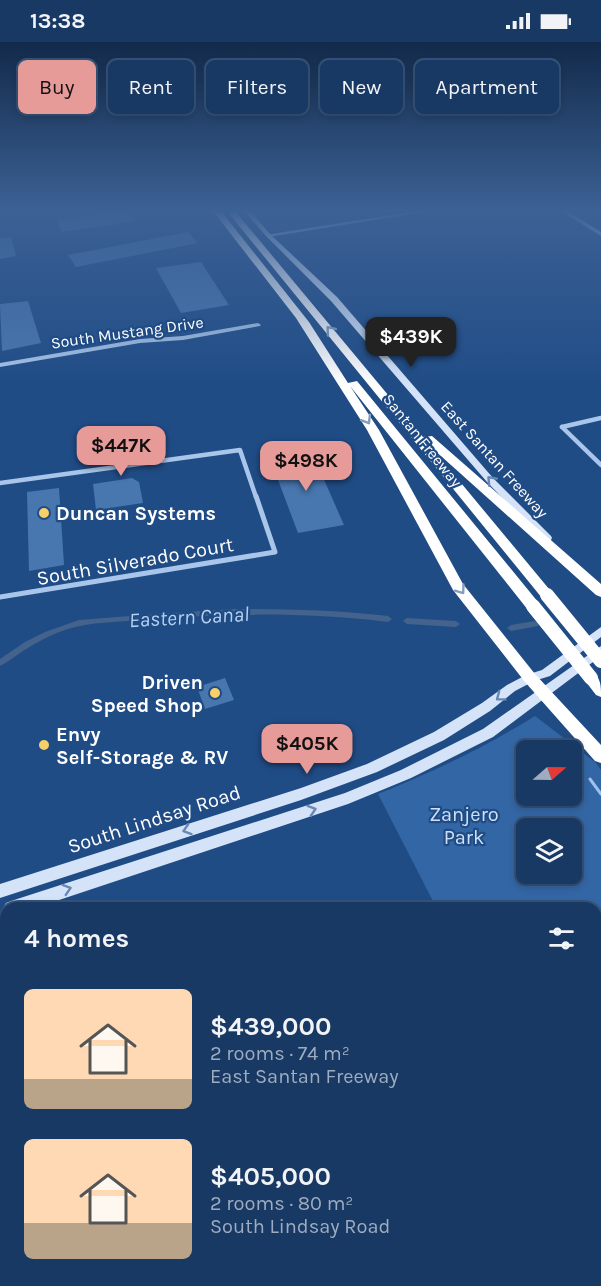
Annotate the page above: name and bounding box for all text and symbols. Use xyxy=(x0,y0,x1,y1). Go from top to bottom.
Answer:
text: 13:38 xyxy=(30,8,85,34)
chip: Buy xyxy=(18,60,96,114)
chip: Rent xyxy=(108,60,194,114)
chip: Filters xyxy=(206,60,308,114)
chip: New xyxy=(320,60,403,114)
chip: Apartment xyxy=(415,60,559,114)
street label: South Mustang Drive xyxy=(50,312,205,353)
pin: $439K xyxy=(369,317,453,368)
text: $439K xyxy=(379,325,443,348)
one-way arrow xyxy=(327,326,338,337)
street label: Santan Freeway xyxy=(379,390,466,491)
street label: East Santan Freeway xyxy=(437,397,553,522)
one-way arrow xyxy=(359,414,371,424)
pin: $447K xyxy=(79,426,163,477)
text: $447K xyxy=(91,434,151,457)
pin: $498K xyxy=(264,441,348,492)
text: $498K xyxy=(274,449,338,472)
one-way arrow xyxy=(487,477,498,487)
place label: Duncan Systems xyxy=(56,502,216,525)
marker: Duncan Systems xyxy=(37,506,51,520)
street label: South Silverado Court xyxy=(35,533,236,590)
one-way arrow xyxy=(454,584,465,595)
water label: Eastern Canal xyxy=(128,602,250,632)
place label: Driven Speed Shop xyxy=(91,671,203,717)
marker: Driven Speed Shop xyxy=(208,686,222,700)
one-way arrow xyxy=(496,690,507,701)
place label: Envy Self-Storage & RV xyxy=(56,723,228,769)
pin: $405K xyxy=(265,724,349,775)
text: $405K xyxy=(275,732,339,755)
marker: Envy Self-Storage & RV xyxy=(37,738,51,752)
north arrow xyxy=(516,740,582,806)
map controls xyxy=(516,740,582,884)
street label: South Lindsay Road xyxy=(65,781,243,858)
park label: Zanjero Park xyxy=(429,803,499,849)
one-way arrow xyxy=(306,804,317,817)
button: layers xyxy=(516,818,582,884)
one-way arrow xyxy=(182,823,193,836)
one-way arrow xyxy=(61,884,72,897)
icon: filters xyxy=(545,922,578,955)
text: 4 homes xyxy=(24,923,129,954)
text: $439,000 xyxy=(210,1011,331,1042)
icon: home xyxy=(72,1013,144,1085)
text: 2 rooms · 74 m² xyxy=(210,1042,350,1065)
text: East Santan Freeway xyxy=(210,1065,399,1088)
text: $405,000 xyxy=(210,1161,331,1192)
icon: home xyxy=(72,1163,144,1235)
text: 2 rooms · 80 m² xyxy=(210,1192,353,1215)
text: South Lindsay Road xyxy=(210,1215,390,1238)

